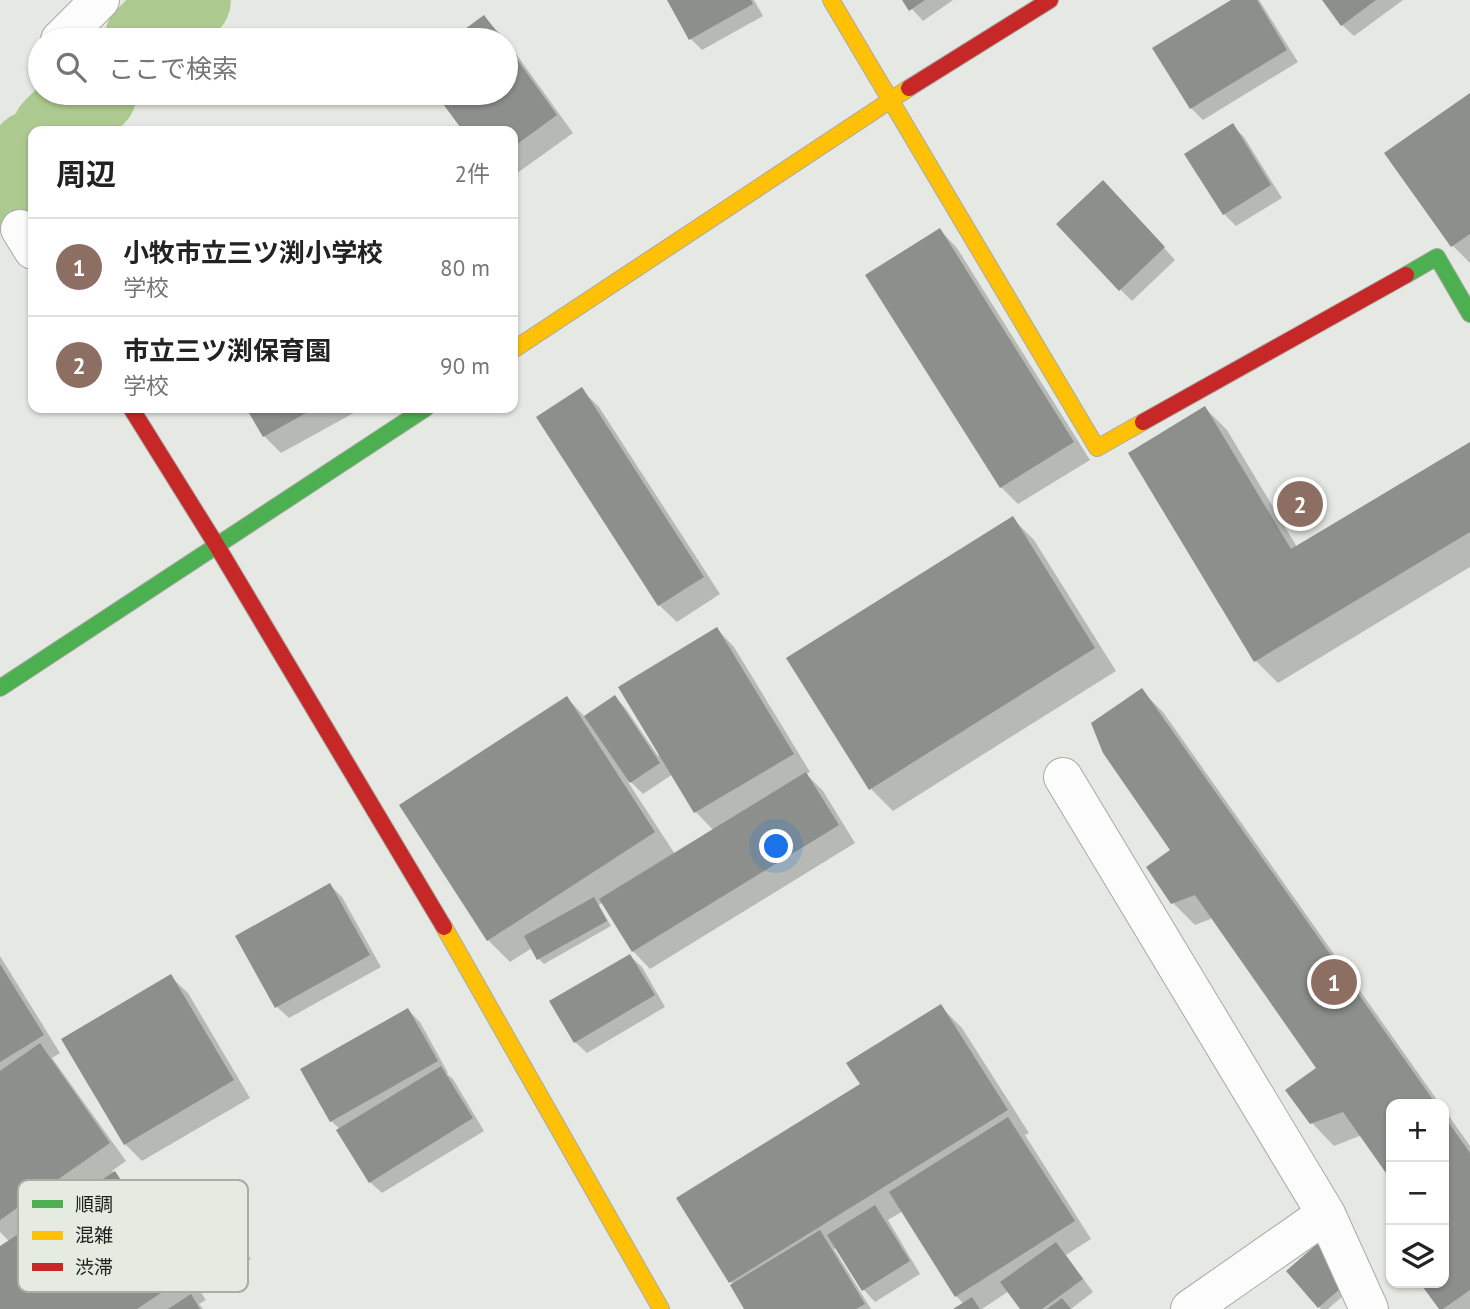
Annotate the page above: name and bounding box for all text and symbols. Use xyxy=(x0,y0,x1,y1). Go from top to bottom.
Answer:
search box xyxy=(28,28,518,105)
icon: search xyxy=(52,48,90,86)
text: ここで検索 xyxy=(108,52,238,85)
text: 周辺 xyxy=(56,154,116,193)
text: 2件 xyxy=(454,159,490,188)
text: 小牧市立三ツ渕小学校 xyxy=(123,236,383,269)
text: 1 xyxy=(72,253,86,282)
text: 80 m xyxy=(440,253,490,282)
text: 学校 xyxy=(123,273,169,302)
text: 市立三ツ渕保育園 xyxy=(123,334,331,367)
text: 2 xyxy=(72,351,86,380)
text: 90 m xyxy=(440,351,490,380)
text: 学校 xyxy=(123,371,169,400)
pin: 2 xyxy=(1277,478,1323,530)
your location xyxy=(759,829,793,863)
pin: 1 xyxy=(1311,956,1357,1008)
map controls xyxy=(1386,1099,1449,1288)
button: + xyxy=(1386,1099,1449,1162)
button: − xyxy=(1386,1162,1449,1225)
legend xyxy=(18,1180,248,1292)
text: 順調 xyxy=(75,1192,113,1216)
text: 混雑 xyxy=(75,1223,113,1247)
button: layers xyxy=(1386,1225,1449,1288)
text: 渋滞 xyxy=(75,1255,113,1279)

